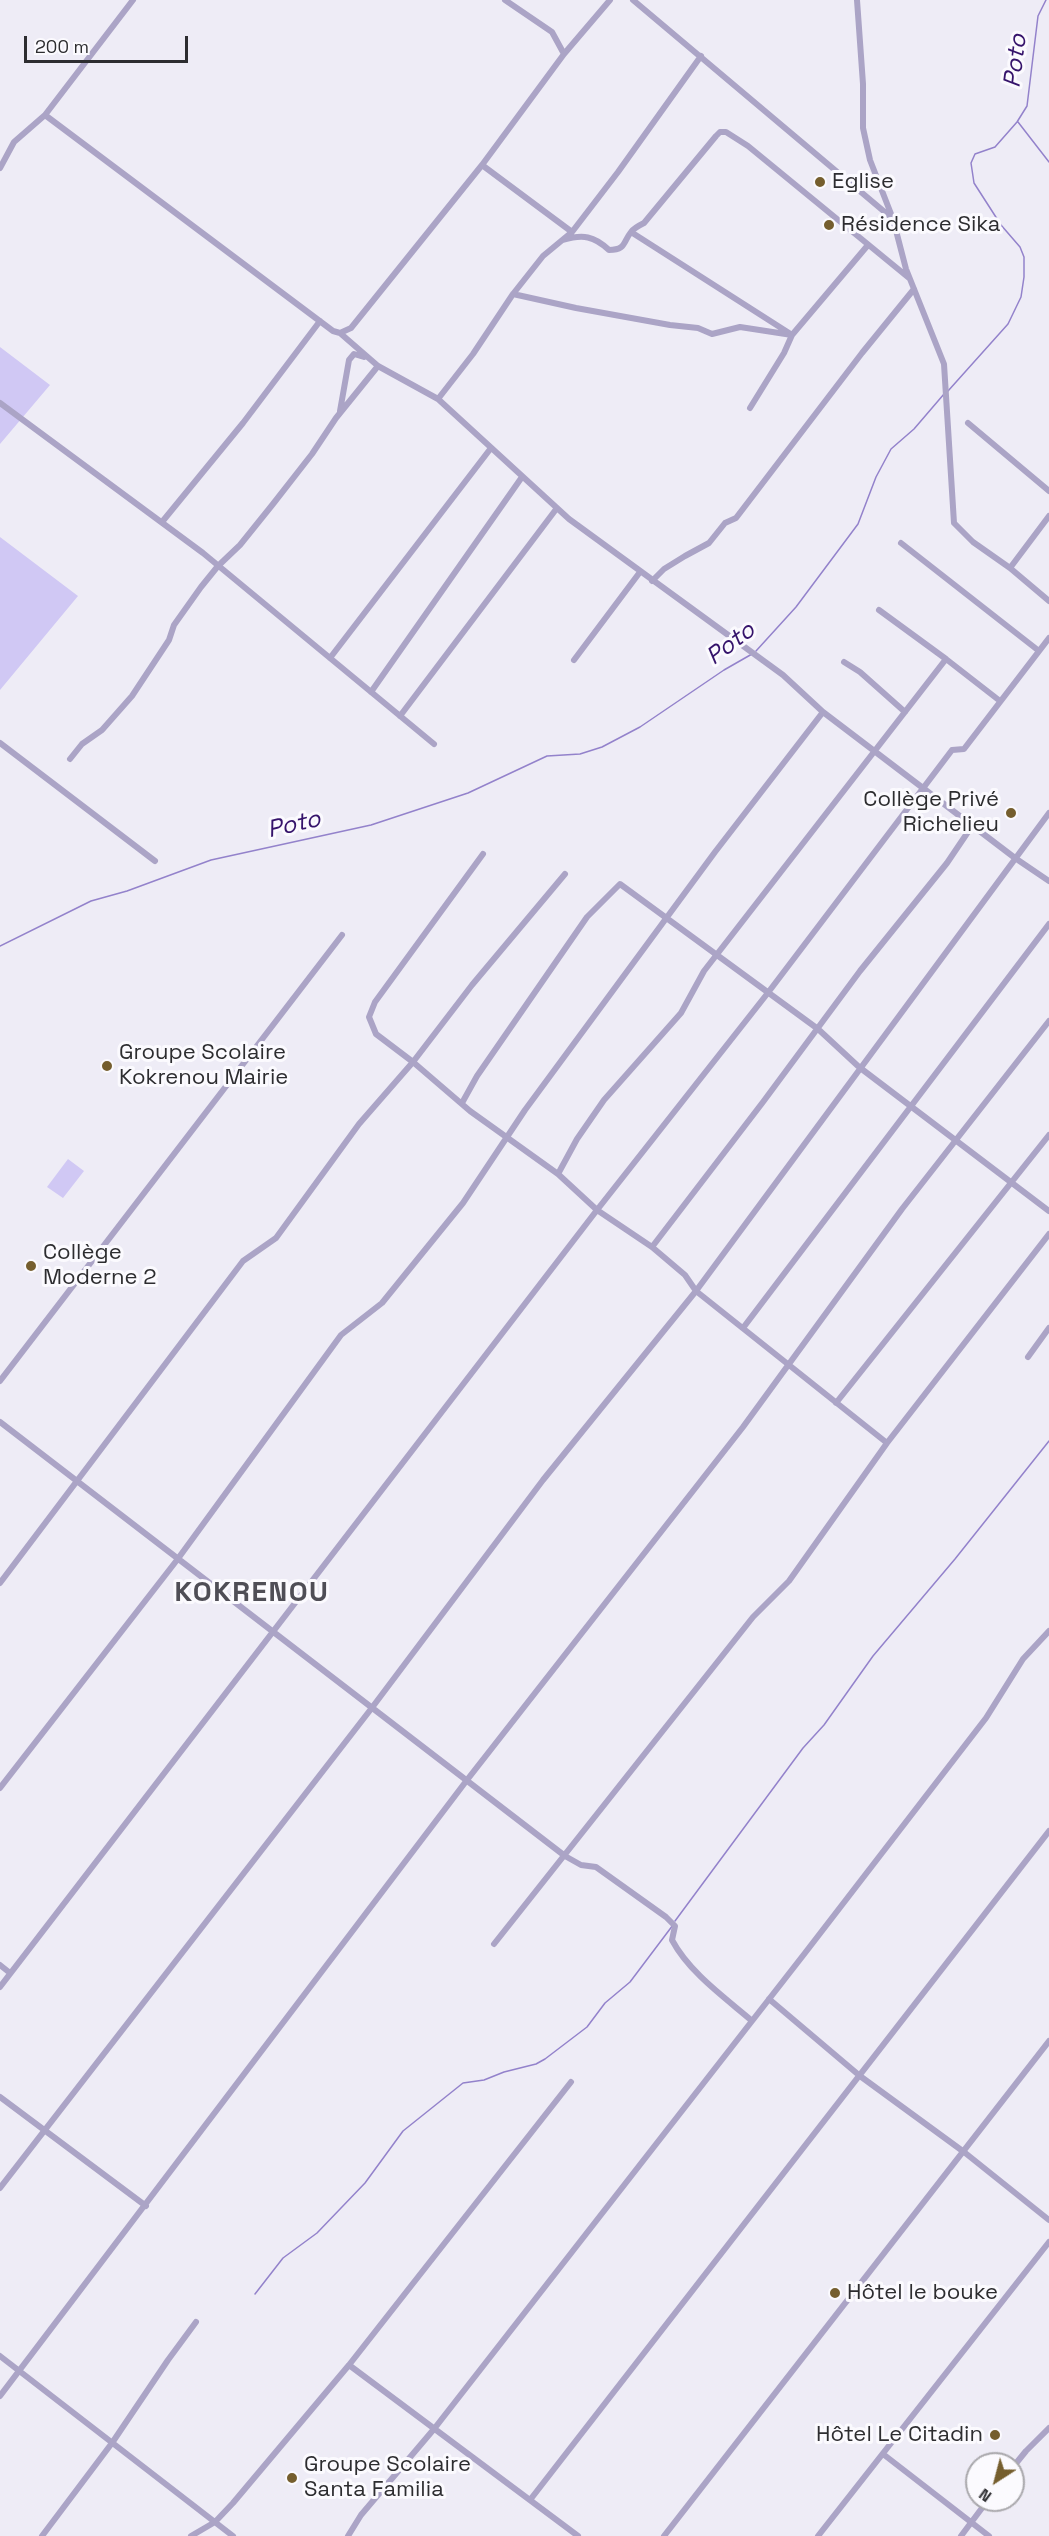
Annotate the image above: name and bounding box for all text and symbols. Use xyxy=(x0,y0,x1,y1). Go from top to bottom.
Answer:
scale bar xyxy=(27,24,190,62)
water label: Poto xyxy=(998,33,1034,89)
text: 200 m xyxy=(35,35,89,58)
place label: Eglise xyxy=(832,169,894,195)
marker: Eglise xyxy=(813,175,827,189)
place label: Résidence Sika xyxy=(841,212,1001,238)
marker: Résidence Sika xyxy=(822,218,836,232)
water label: Poto xyxy=(701,616,761,672)
place label: Collège Privé Richelieu xyxy=(863,787,999,838)
water label: Poto xyxy=(265,805,323,845)
marker: Collège Privé Richelieu xyxy=(1004,806,1018,820)
place label: Groupe Scolaire Kokrenou Mairie xyxy=(119,1040,288,1092)
marker: Groupe Scolaire Kokrenou Mairie xyxy=(100,1059,114,1073)
place label: Collège Moderne 2 xyxy=(43,1240,157,1292)
marker: Collège Moderne 2 xyxy=(24,1259,38,1273)
district label: KOKRENOU xyxy=(175,1576,329,1610)
place label: Hôtel le bouke xyxy=(847,2280,998,2306)
marker: Hôtel le bouke xyxy=(828,2286,842,2300)
place label: Hôtel Le Citadin xyxy=(816,2422,983,2448)
marker: Hôtel Le Citadin xyxy=(988,2428,1002,2442)
place label: Groupe Scolaire Santa Familia xyxy=(304,2452,471,2504)
north arrow xyxy=(965,2452,1025,2512)
marker: Groupe Scolaire Santa Familia xyxy=(285,2471,299,2485)
text: N xyxy=(975,2484,996,2507)

